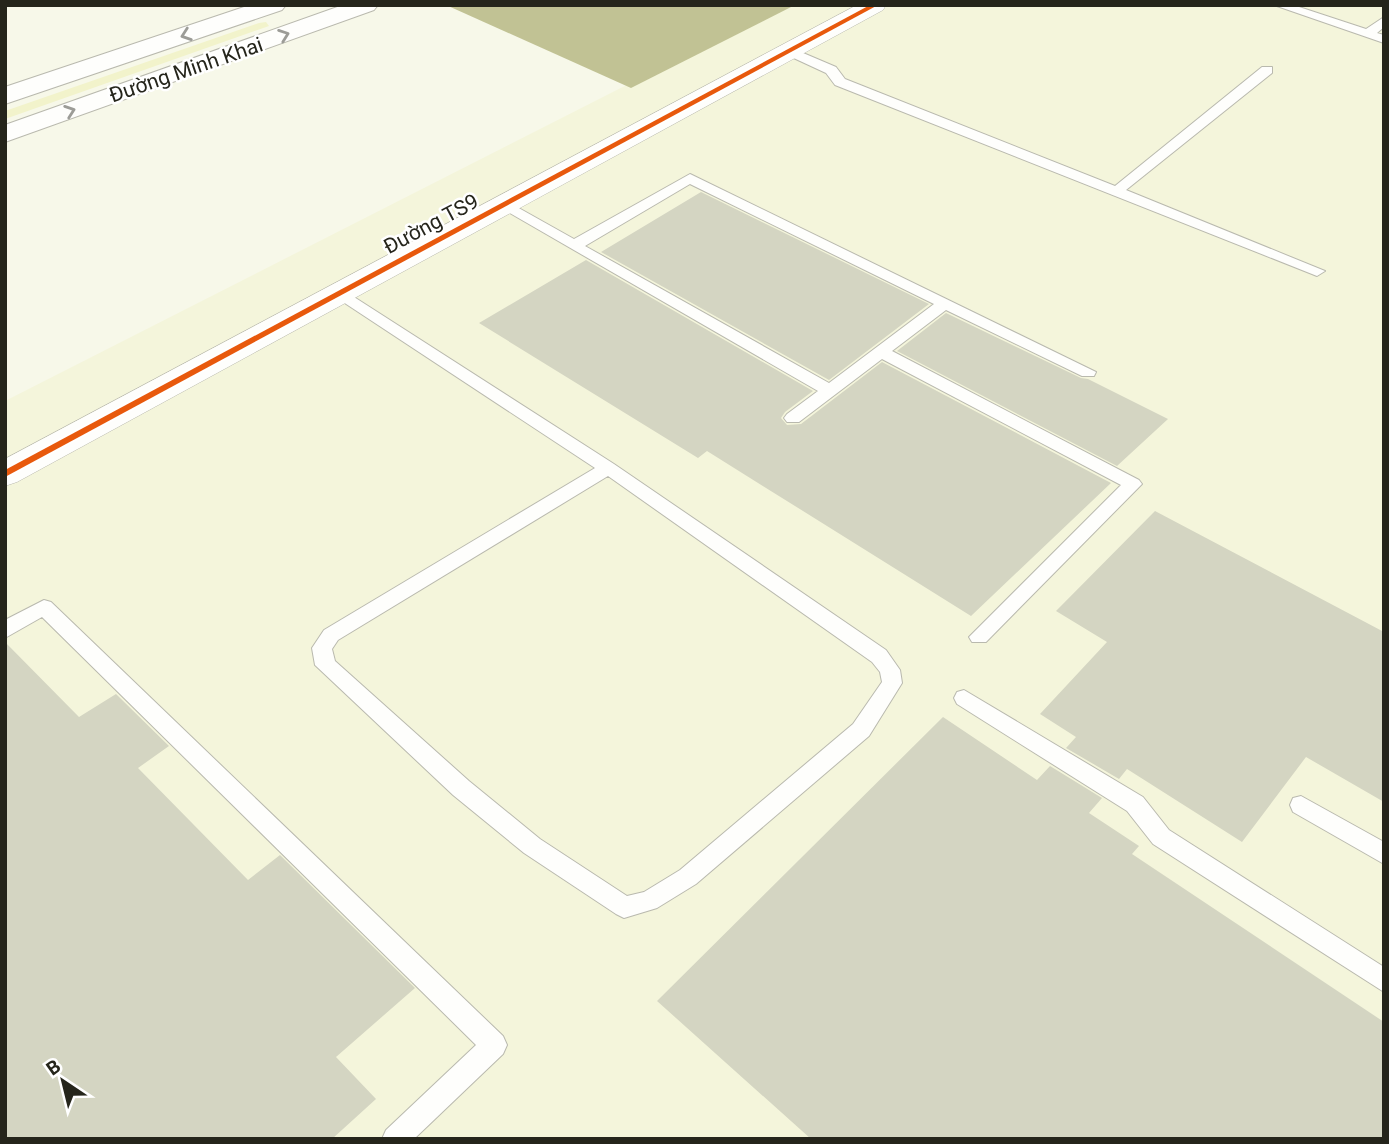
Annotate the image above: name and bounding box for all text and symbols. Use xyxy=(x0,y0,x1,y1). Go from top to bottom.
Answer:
one-way arrow xyxy=(180,27,193,41)
one-way arrow xyxy=(278,29,290,43)
street label: Đường Minh Khai xyxy=(106,32,266,108)
one-way arrow xyxy=(63,105,75,119)
street label: Đường TS9 xyxy=(379,189,483,259)
north arrow xyxy=(28,1046,98,1116)
text: B xyxy=(42,1055,65,1080)

